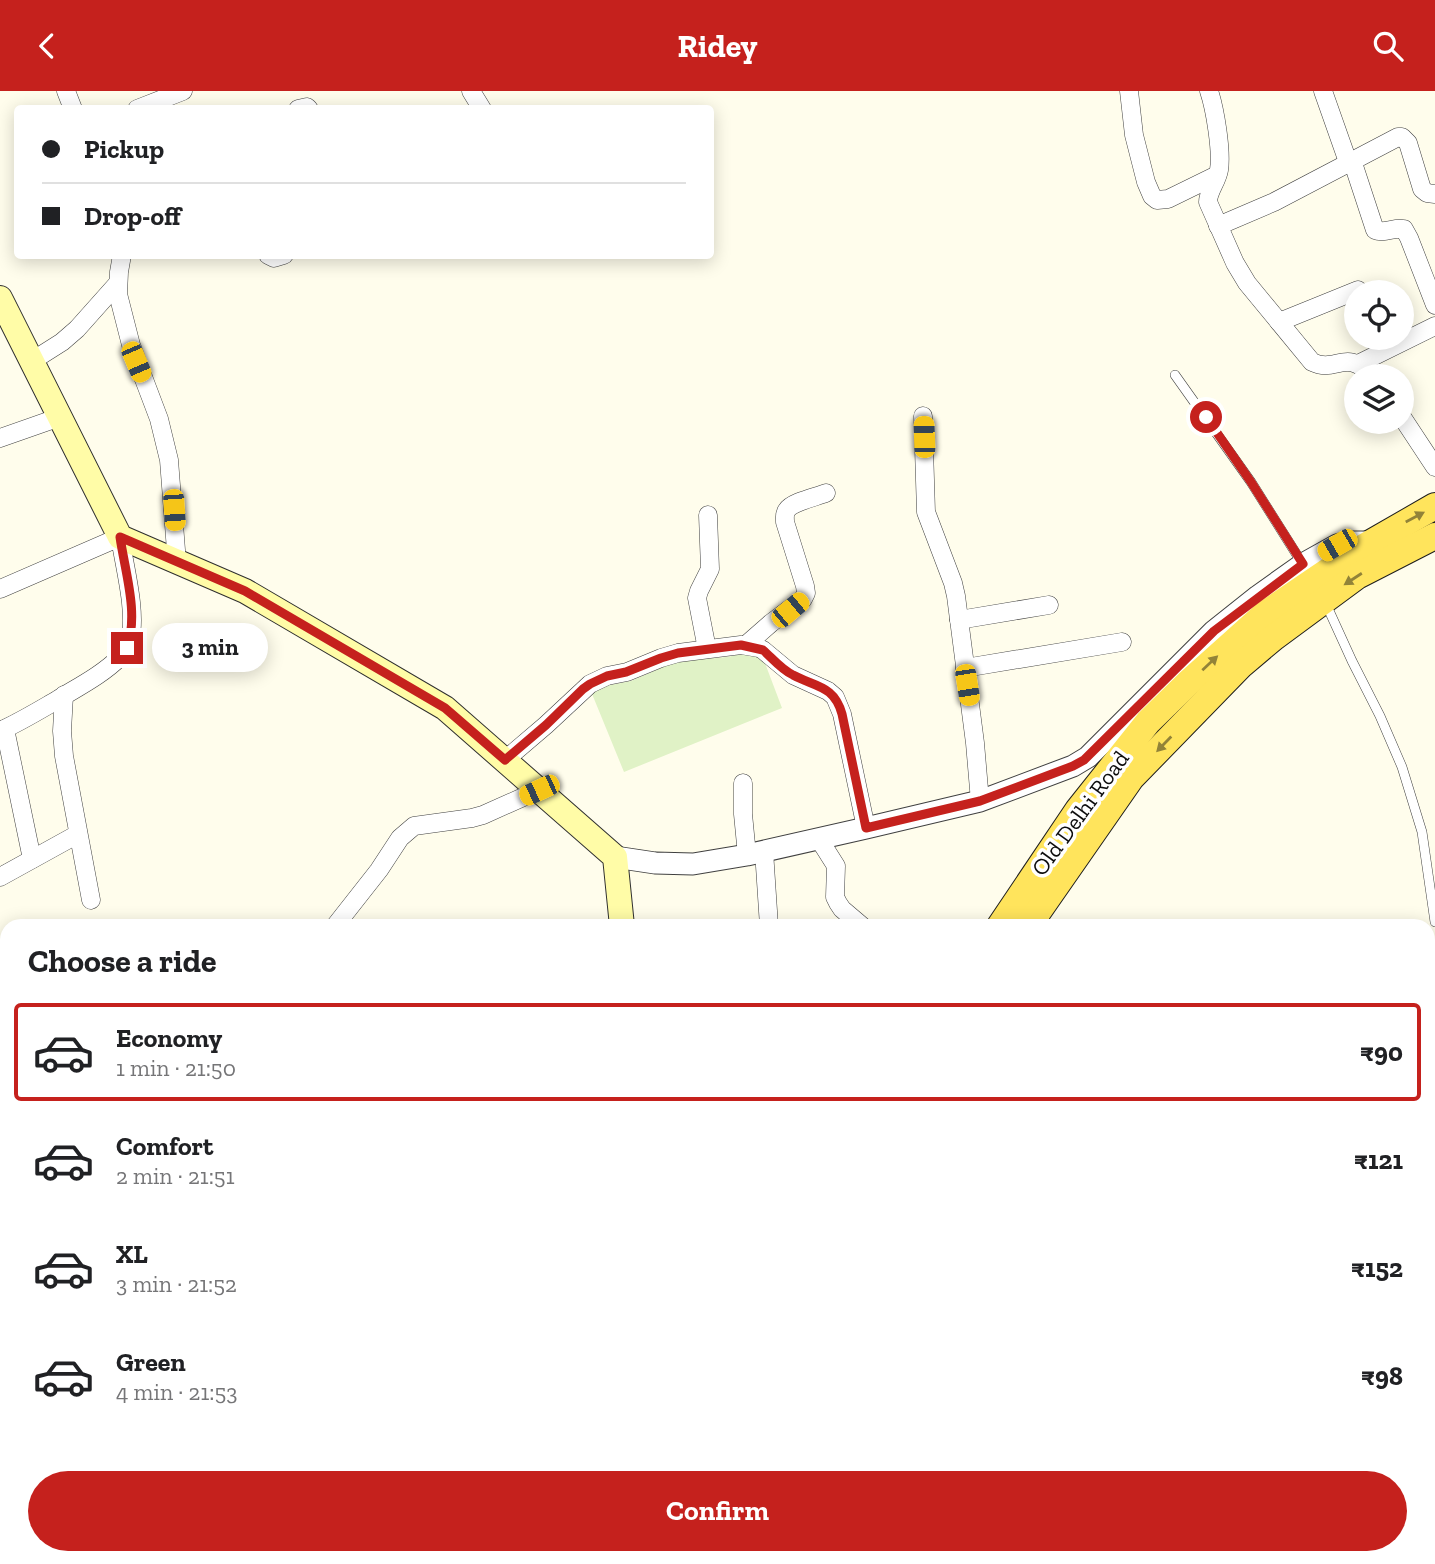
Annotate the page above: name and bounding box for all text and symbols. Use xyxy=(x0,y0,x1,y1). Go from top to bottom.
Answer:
icon: back xyxy=(28,27,66,65)
text: Ridey xyxy=(677,27,758,65)
icon: search xyxy=(1369,27,1407,65)
text: Pickup xyxy=(84,133,164,165)
text: Drop-off xyxy=(84,200,181,232)
map controls xyxy=(1344,280,1414,434)
button: locate xyxy=(1344,280,1414,350)
car xyxy=(119,339,154,385)
button: layers xyxy=(1344,364,1414,434)
route start xyxy=(1190,401,1222,433)
car xyxy=(913,416,936,458)
car xyxy=(163,488,186,532)
one-way arrow xyxy=(1405,511,1425,523)
car xyxy=(1314,525,1361,565)
one-way arrow xyxy=(1343,573,1363,586)
car xyxy=(768,588,813,632)
callout: 3 min xyxy=(152,623,267,673)
route end xyxy=(111,632,143,664)
text: 3 min xyxy=(181,633,239,661)
one-way arrow xyxy=(1201,655,1218,671)
car xyxy=(954,663,981,707)
one-way arrow xyxy=(1156,735,1172,752)
street label: Old Delhi Road xyxy=(1025,745,1135,881)
car xyxy=(516,772,563,808)
text: Choose a ride xyxy=(28,942,216,980)
icon: car xyxy=(32,1021,95,1084)
text: Economy xyxy=(116,1022,222,1054)
text: ₹90 xyxy=(1360,1036,1403,1068)
text: 1 min · 21:50 xyxy=(116,1054,236,1082)
icon: car xyxy=(32,1129,95,1192)
text: Comfort xyxy=(116,1130,213,1162)
text: ₹121 xyxy=(1354,1144,1403,1176)
text: 2 min · 21:51 xyxy=(116,1162,235,1190)
icon: car xyxy=(32,1237,95,1300)
text: XL xyxy=(116,1238,148,1270)
text: ₹152 xyxy=(1351,1252,1403,1284)
text: 3 min · 21:52 xyxy=(116,1270,237,1298)
icon: car xyxy=(32,1345,95,1408)
text: Green xyxy=(116,1346,186,1378)
text: ₹98 xyxy=(1361,1360,1403,1392)
text: 4 min · 21:53 xyxy=(116,1378,237,1406)
button: Confirm xyxy=(28,1471,1407,1551)

